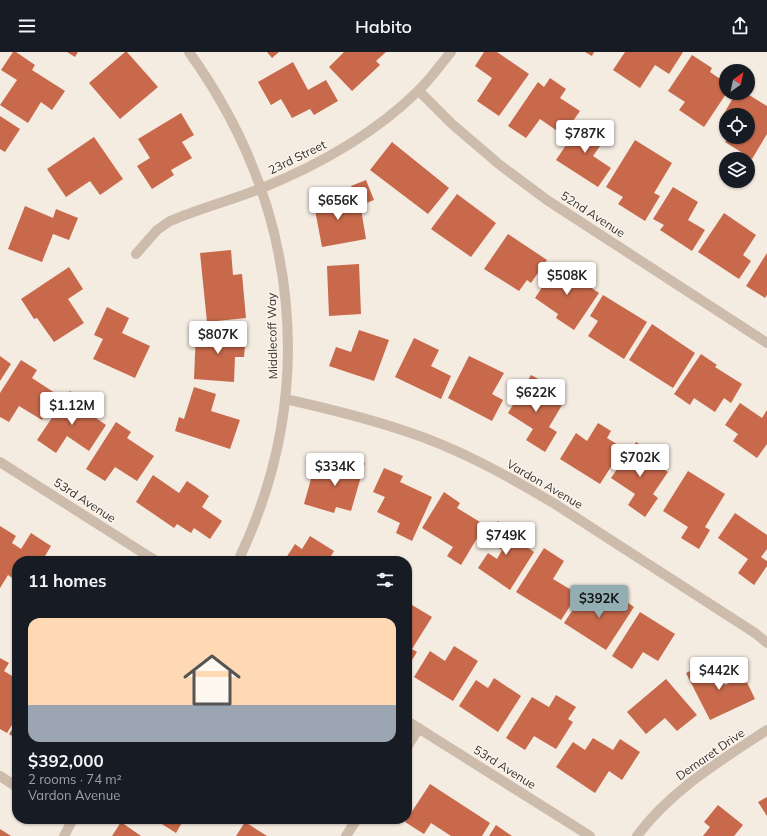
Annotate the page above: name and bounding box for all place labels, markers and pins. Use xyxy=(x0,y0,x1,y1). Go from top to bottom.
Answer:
pin: $787K xyxy=(557,120,613,154)
pin: $656K xyxy=(310,187,366,221)
pin: $508K xyxy=(539,262,595,296)
pin: $807K xyxy=(190,321,246,355)
pin: $622K xyxy=(508,379,564,413)
pin: $1.12M xyxy=(39,392,105,426)
pin: $702K xyxy=(612,444,668,478)
pin: $334K xyxy=(307,453,363,487)
pin: $749K xyxy=(478,522,534,556)
pin: $392K xyxy=(571,585,627,619)
pin: $442K xyxy=(691,657,747,691)

